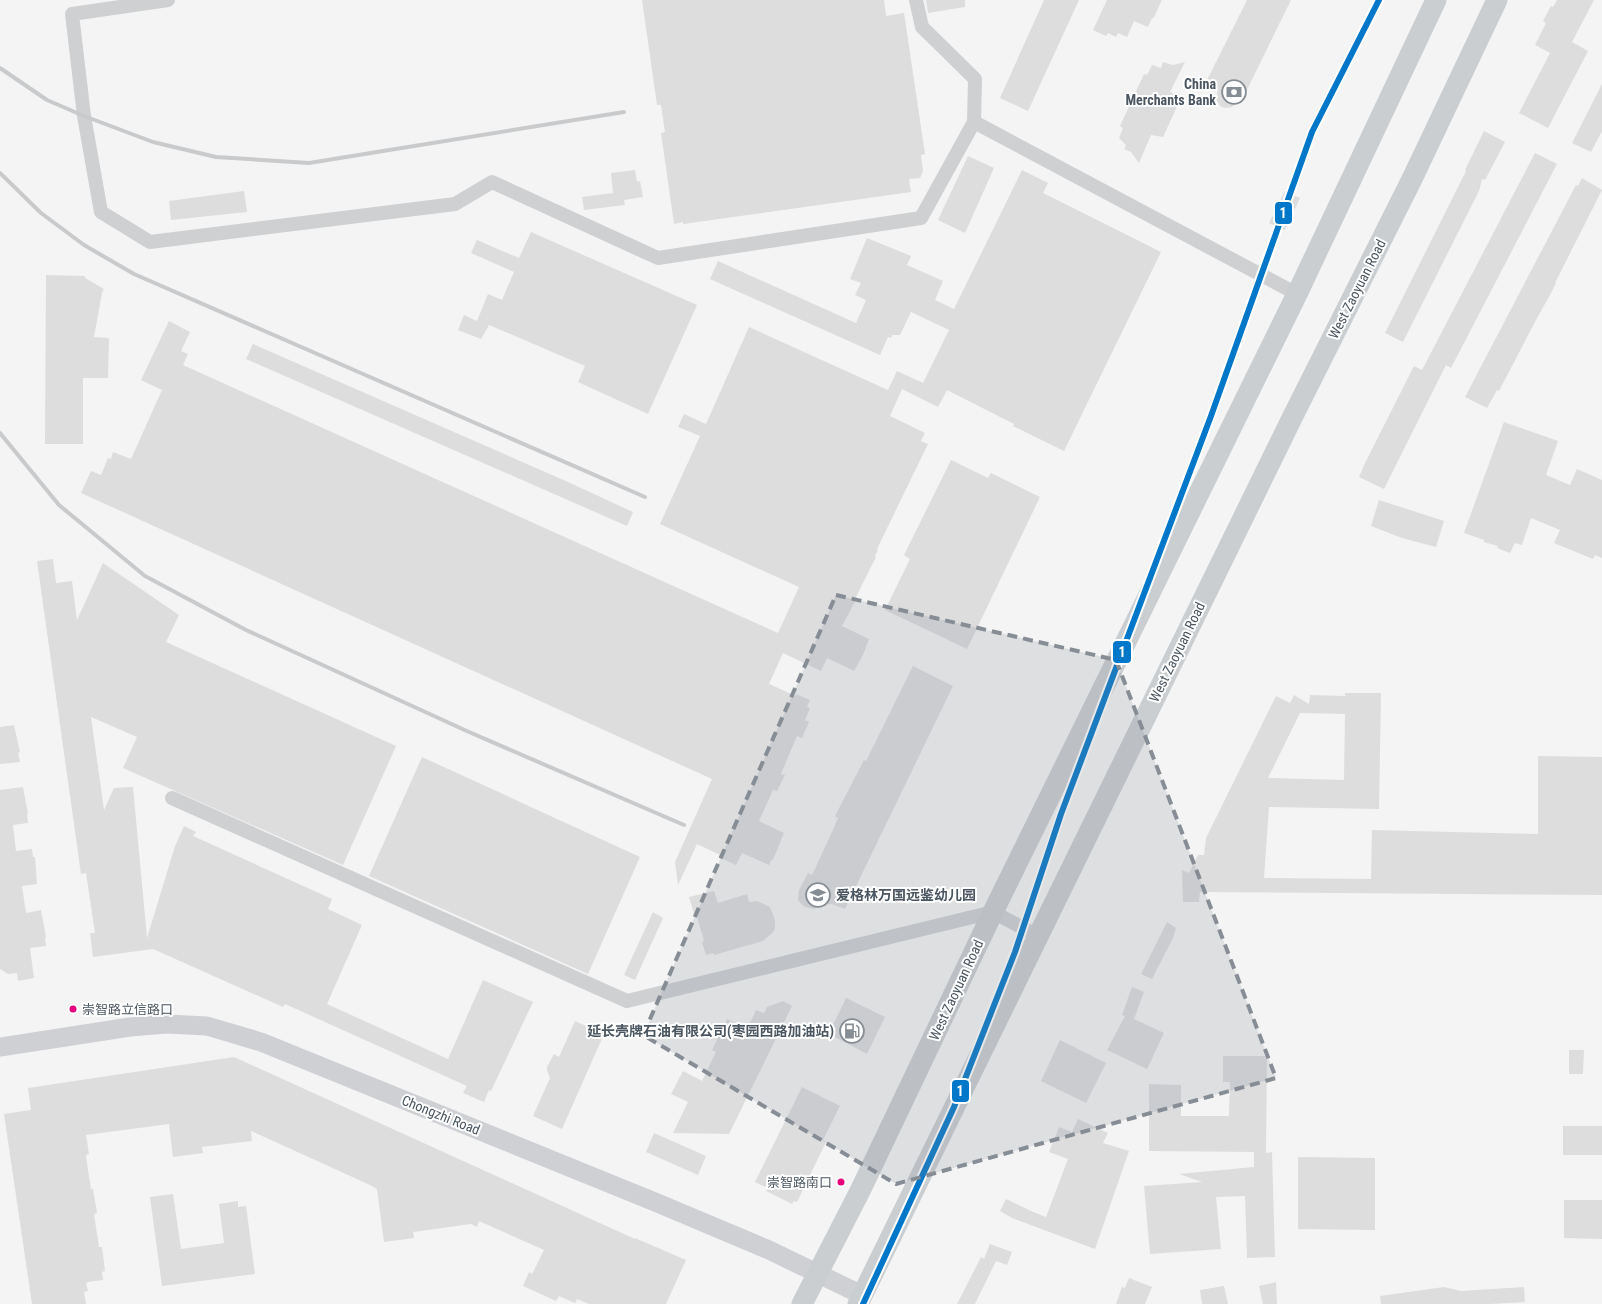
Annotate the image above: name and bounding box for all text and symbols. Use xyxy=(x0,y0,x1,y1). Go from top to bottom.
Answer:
place label: China Merchants Bank xyxy=(1125,76,1216,108)
bank icon: China Merchants Bank xyxy=(1221,79,1247,105)
line badge: 1 xyxy=(1274,201,1293,225)
text: 1 xyxy=(1279,205,1287,221)
street label: West Zaoyuan Road xyxy=(1325,237,1389,341)
street label: West Zaoyuan Road xyxy=(1146,599,1208,705)
line badge: 1 xyxy=(1112,640,1132,664)
text: 1 xyxy=(1118,644,1126,660)
school or university icon: 爱格林万国远鉴幼儿园 xyxy=(805,882,831,908)
place label: 爱格林万国远鉴幼儿园 xyxy=(836,887,976,903)
street label: West Zaoyuan Road xyxy=(926,937,986,1043)
place label: 崇智路立信路口 xyxy=(82,1002,173,1017)
marker: 崇智路立信路口 xyxy=(68,1004,78,1014)
fuel station icon: 延长壳牌石油有限公司(枣园西路加油站) xyxy=(839,1018,865,1044)
place label: 延长壳牌石油有限公司(枣园西路加油站) xyxy=(587,1023,834,1040)
line badge: 1 xyxy=(951,1079,970,1103)
text: 1 xyxy=(956,1083,964,1099)
street label: Chongzhi Road xyxy=(400,1092,482,1138)
place label: 崇智路南口 xyxy=(767,1175,832,1190)
marker: 崇智路南口 xyxy=(836,1177,846,1187)

